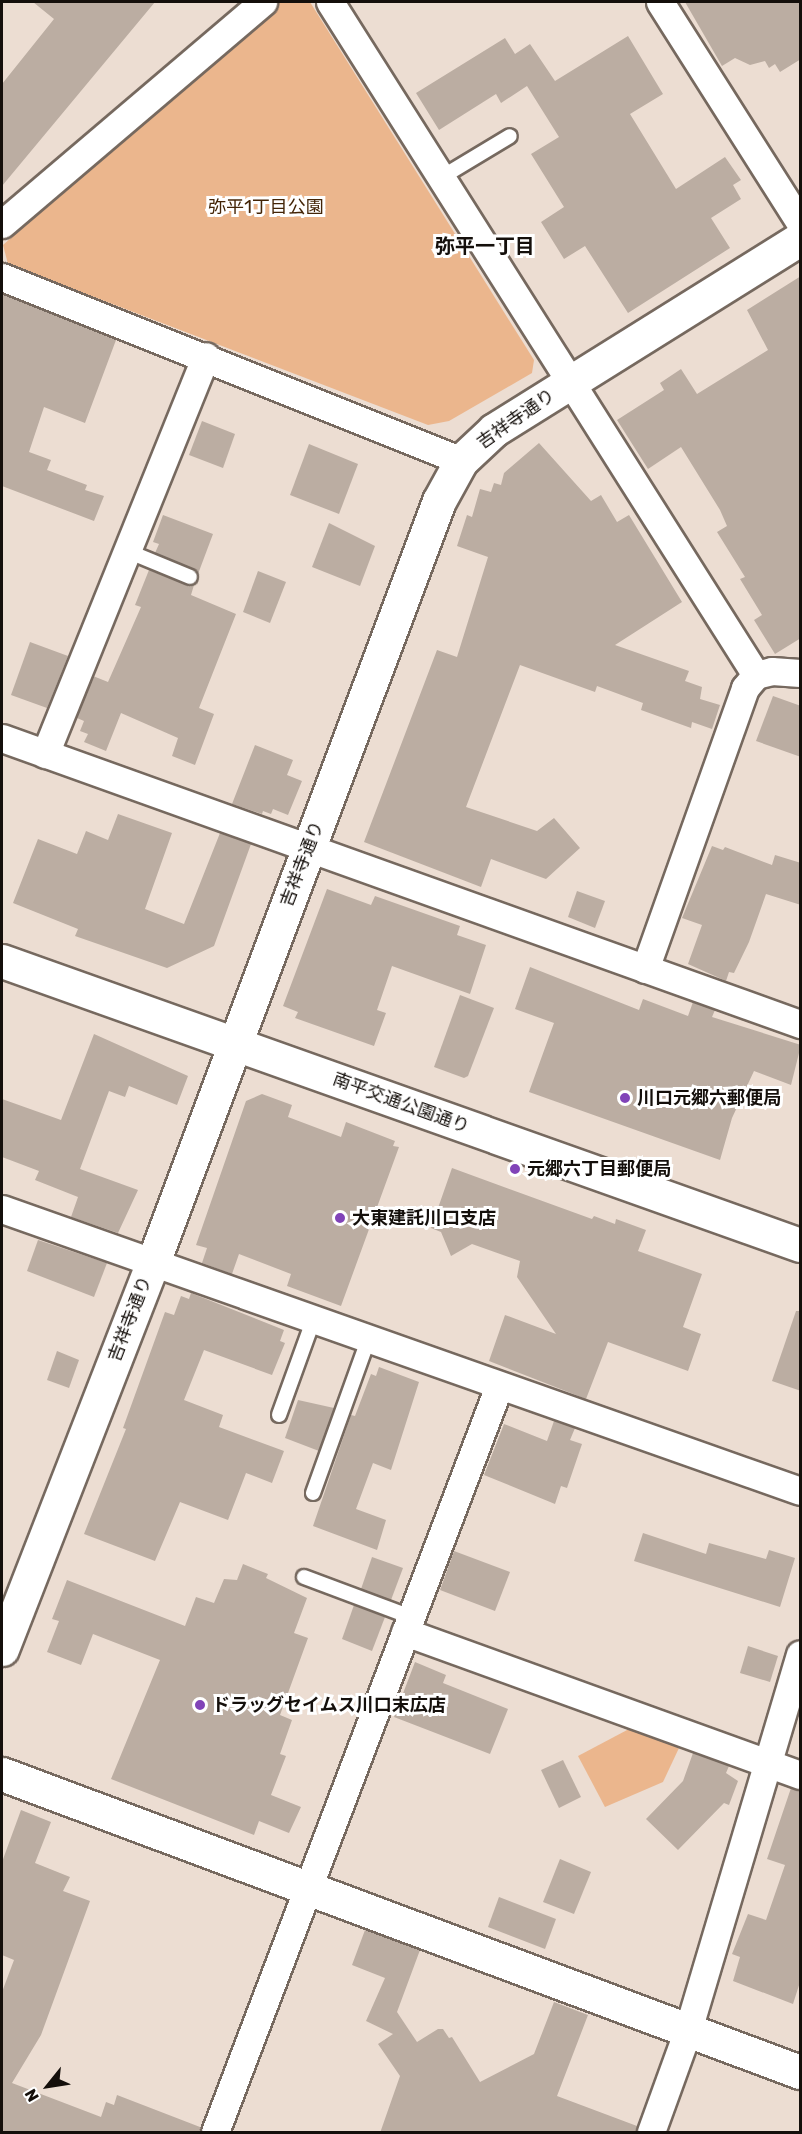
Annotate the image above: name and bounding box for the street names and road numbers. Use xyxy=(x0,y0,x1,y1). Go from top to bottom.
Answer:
street label: 吉祥寺通り xyxy=(473,384,559,454)
street label: 吉祥寺通り xyxy=(276,818,328,910)
street label: 南平交通公園通り xyxy=(330,1068,472,1138)
street label: 吉祥寺通り xyxy=(104,1273,156,1365)

